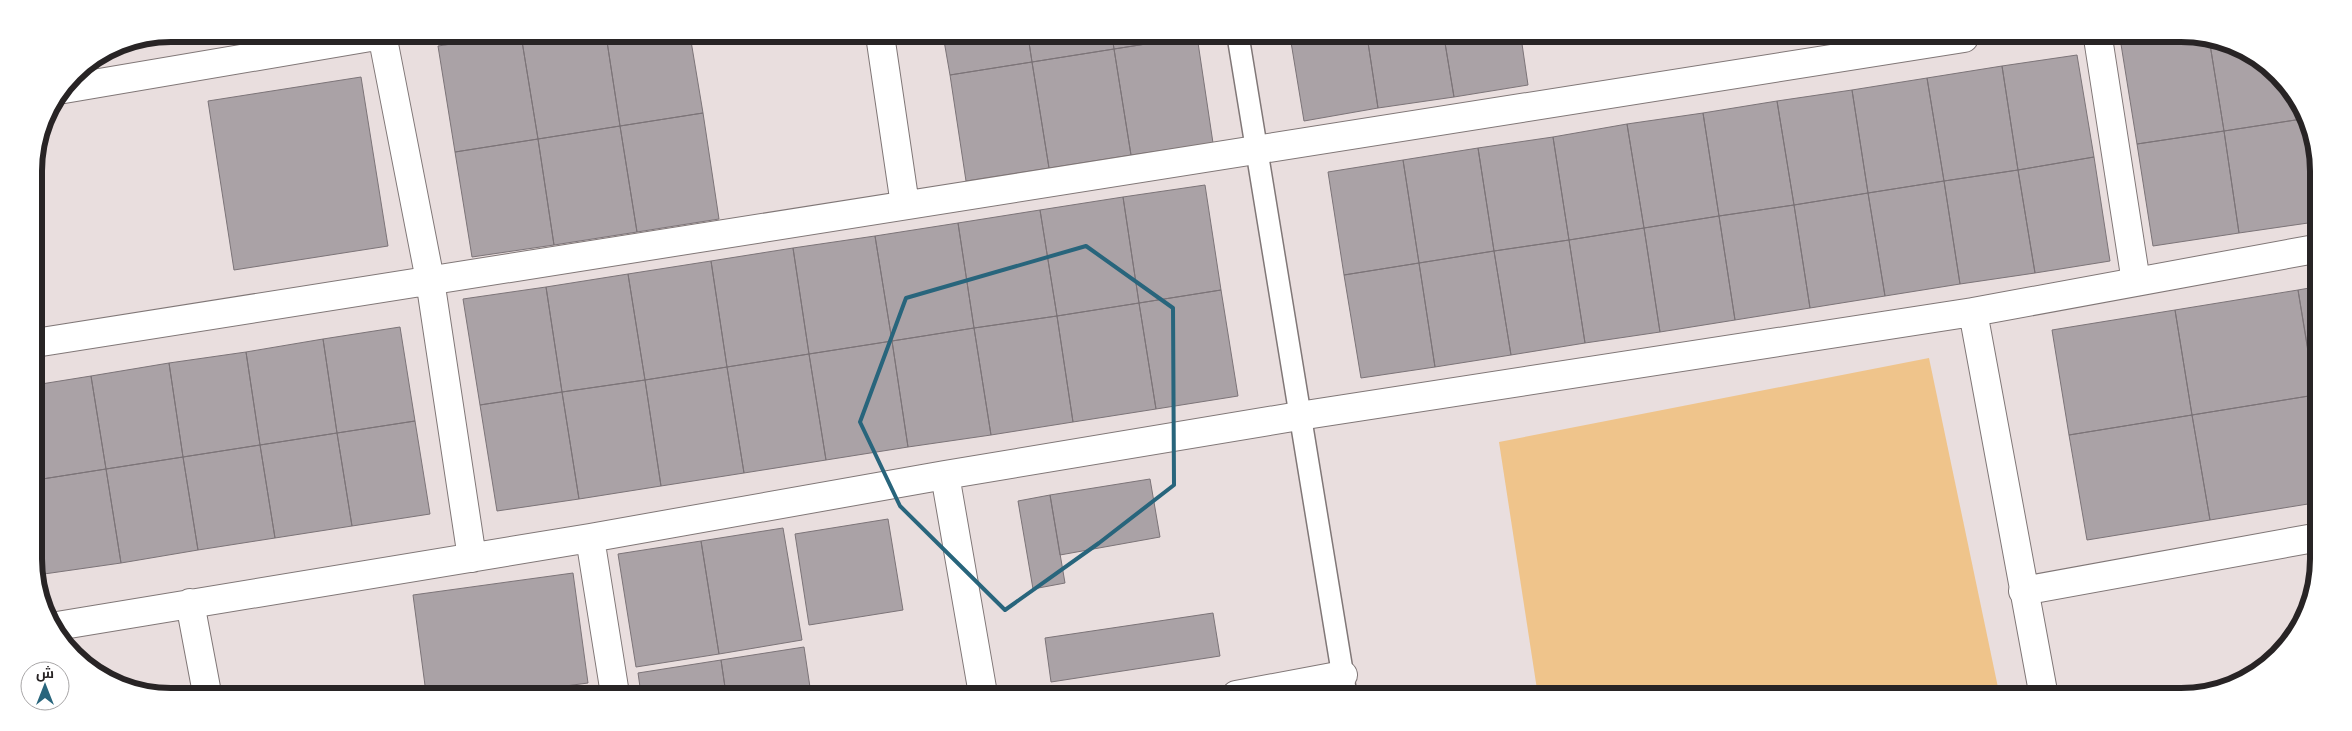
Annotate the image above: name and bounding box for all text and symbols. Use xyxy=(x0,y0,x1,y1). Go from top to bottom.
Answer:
north arrow xyxy=(20,661,70,711)
text: ش xyxy=(36,664,54,682)

